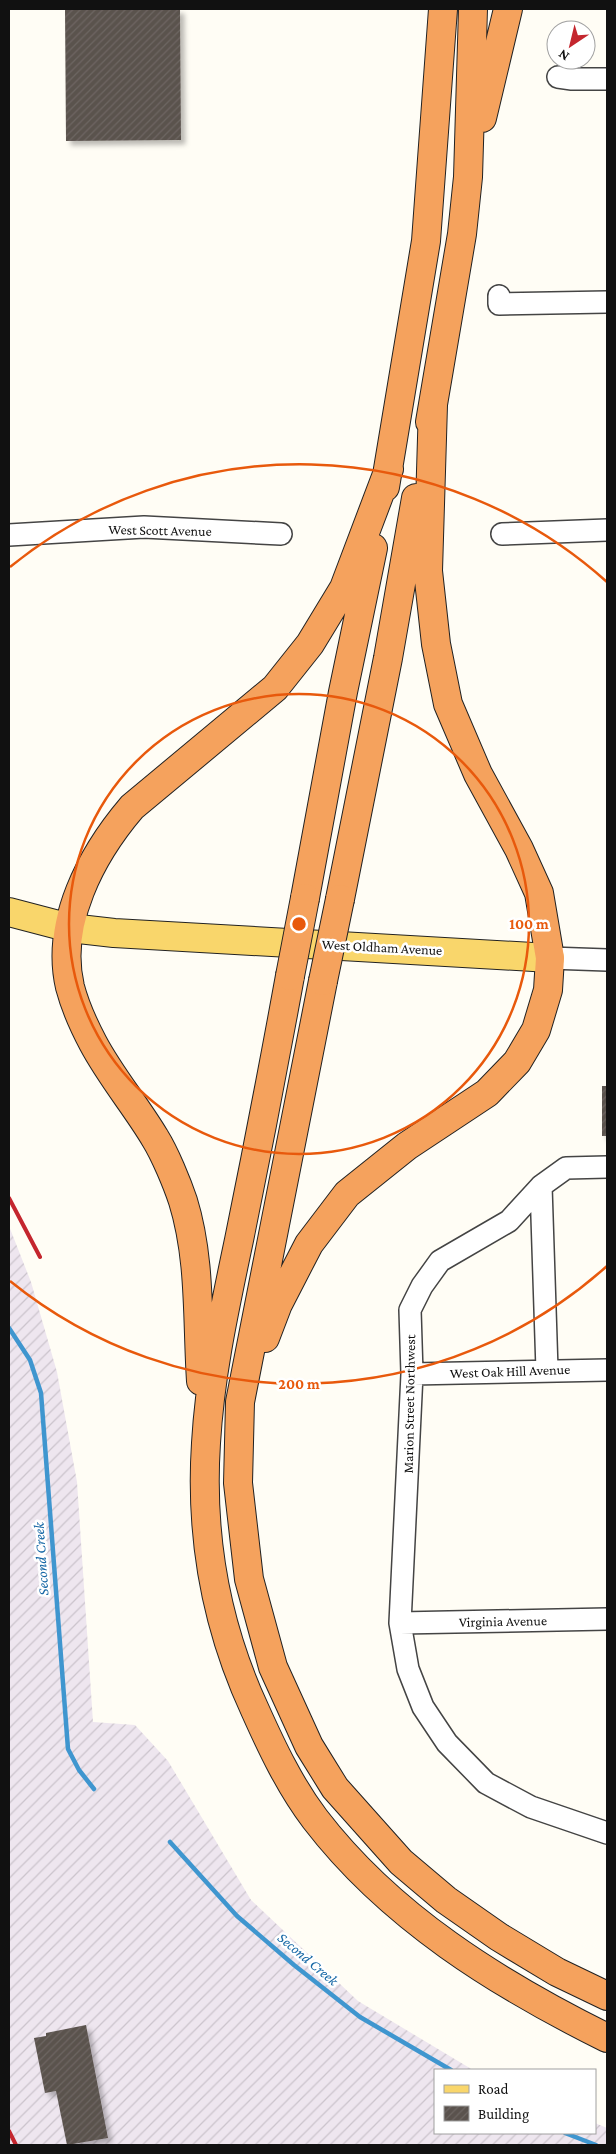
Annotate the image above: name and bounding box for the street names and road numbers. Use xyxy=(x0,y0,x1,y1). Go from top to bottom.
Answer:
street label: West Scott Avenue xyxy=(108,521,212,539)
street label: West Oldham Avenue xyxy=(321,936,443,958)
street label: Marion Street Northwest xyxy=(400,1334,418,1474)
street label: West Oak Hill Avenue xyxy=(450,1361,570,1381)
street label: Virginia Avenue xyxy=(459,1612,547,1630)

